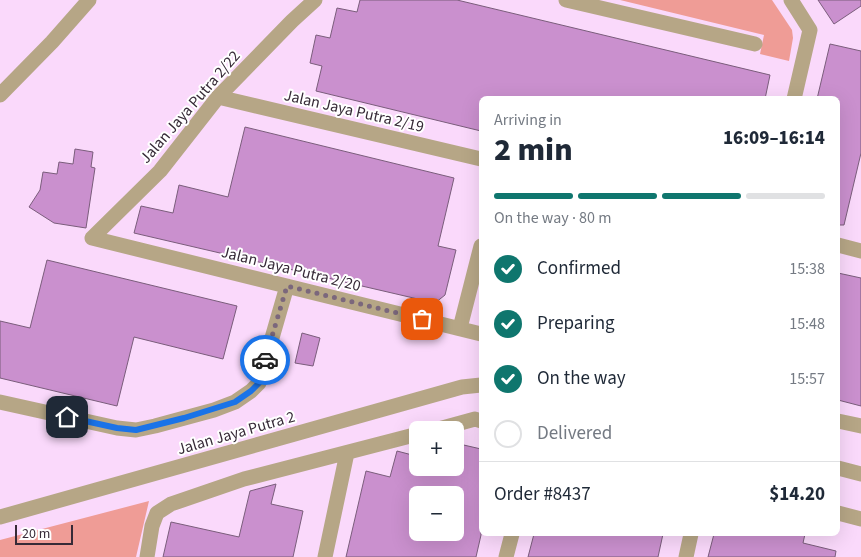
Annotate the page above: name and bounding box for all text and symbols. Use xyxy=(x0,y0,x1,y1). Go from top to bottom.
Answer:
street label: Jalan Jaya Putra 2/22 xyxy=(135,46,245,168)
street label: Jalan Jaya Putra 2/19 xyxy=(282,84,426,138)
text: Arriving in xyxy=(494,109,562,131)
text: 16:09–16:14 xyxy=(723,125,825,152)
text: 2 min xyxy=(494,127,573,173)
text: On the way · 80 m xyxy=(494,207,611,229)
street label: Jalan Jaya Putra 2/20 xyxy=(219,241,363,297)
icon: check xyxy=(494,255,522,283)
text: Confirmed xyxy=(537,255,621,282)
text: 15:38 xyxy=(789,258,825,280)
pin xyxy=(401,298,443,340)
icon: bag xyxy=(408,305,436,333)
icon: check xyxy=(494,310,522,338)
text: Preparing xyxy=(537,310,615,337)
text: 15:48 xyxy=(789,313,825,335)
courier xyxy=(240,335,290,385)
icon: car xyxy=(251,346,279,374)
icon: check xyxy=(494,365,522,393)
text: On the way xyxy=(537,365,626,392)
text: 15:57 xyxy=(789,368,825,390)
pin xyxy=(46,396,88,438)
icon: home xyxy=(53,403,81,431)
street label: Jalan Jaya Putra 2 xyxy=(175,406,297,460)
text: Delivered xyxy=(537,420,612,447)
map controls xyxy=(409,421,464,541)
button: + xyxy=(409,421,464,476)
text: Order #8437 xyxy=(494,481,591,508)
text: $14.20 xyxy=(769,481,825,508)
button: − xyxy=(409,486,464,541)
scale bar xyxy=(15,522,72,545)
text: 20 m xyxy=(22,524,50,544)

